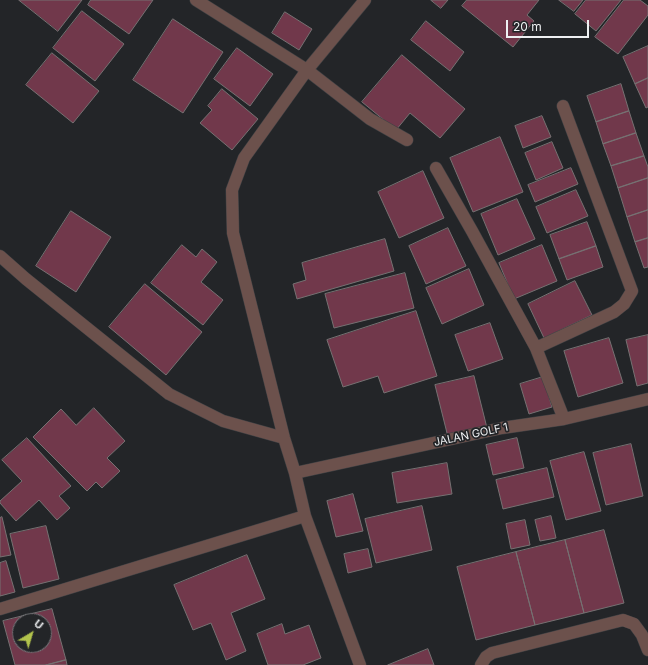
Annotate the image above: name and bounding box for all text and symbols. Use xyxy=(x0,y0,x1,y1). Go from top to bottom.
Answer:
scale bar xyxy=(508,12,591,38)
text: 20 m xyxy=(513,19,542,34)
street label: JALAN GOLF 1 xyxy=(433,421,509,449)
north arrow xyxy=(12,613,52,653)
text: U xyxy=(31,616,46,632)

